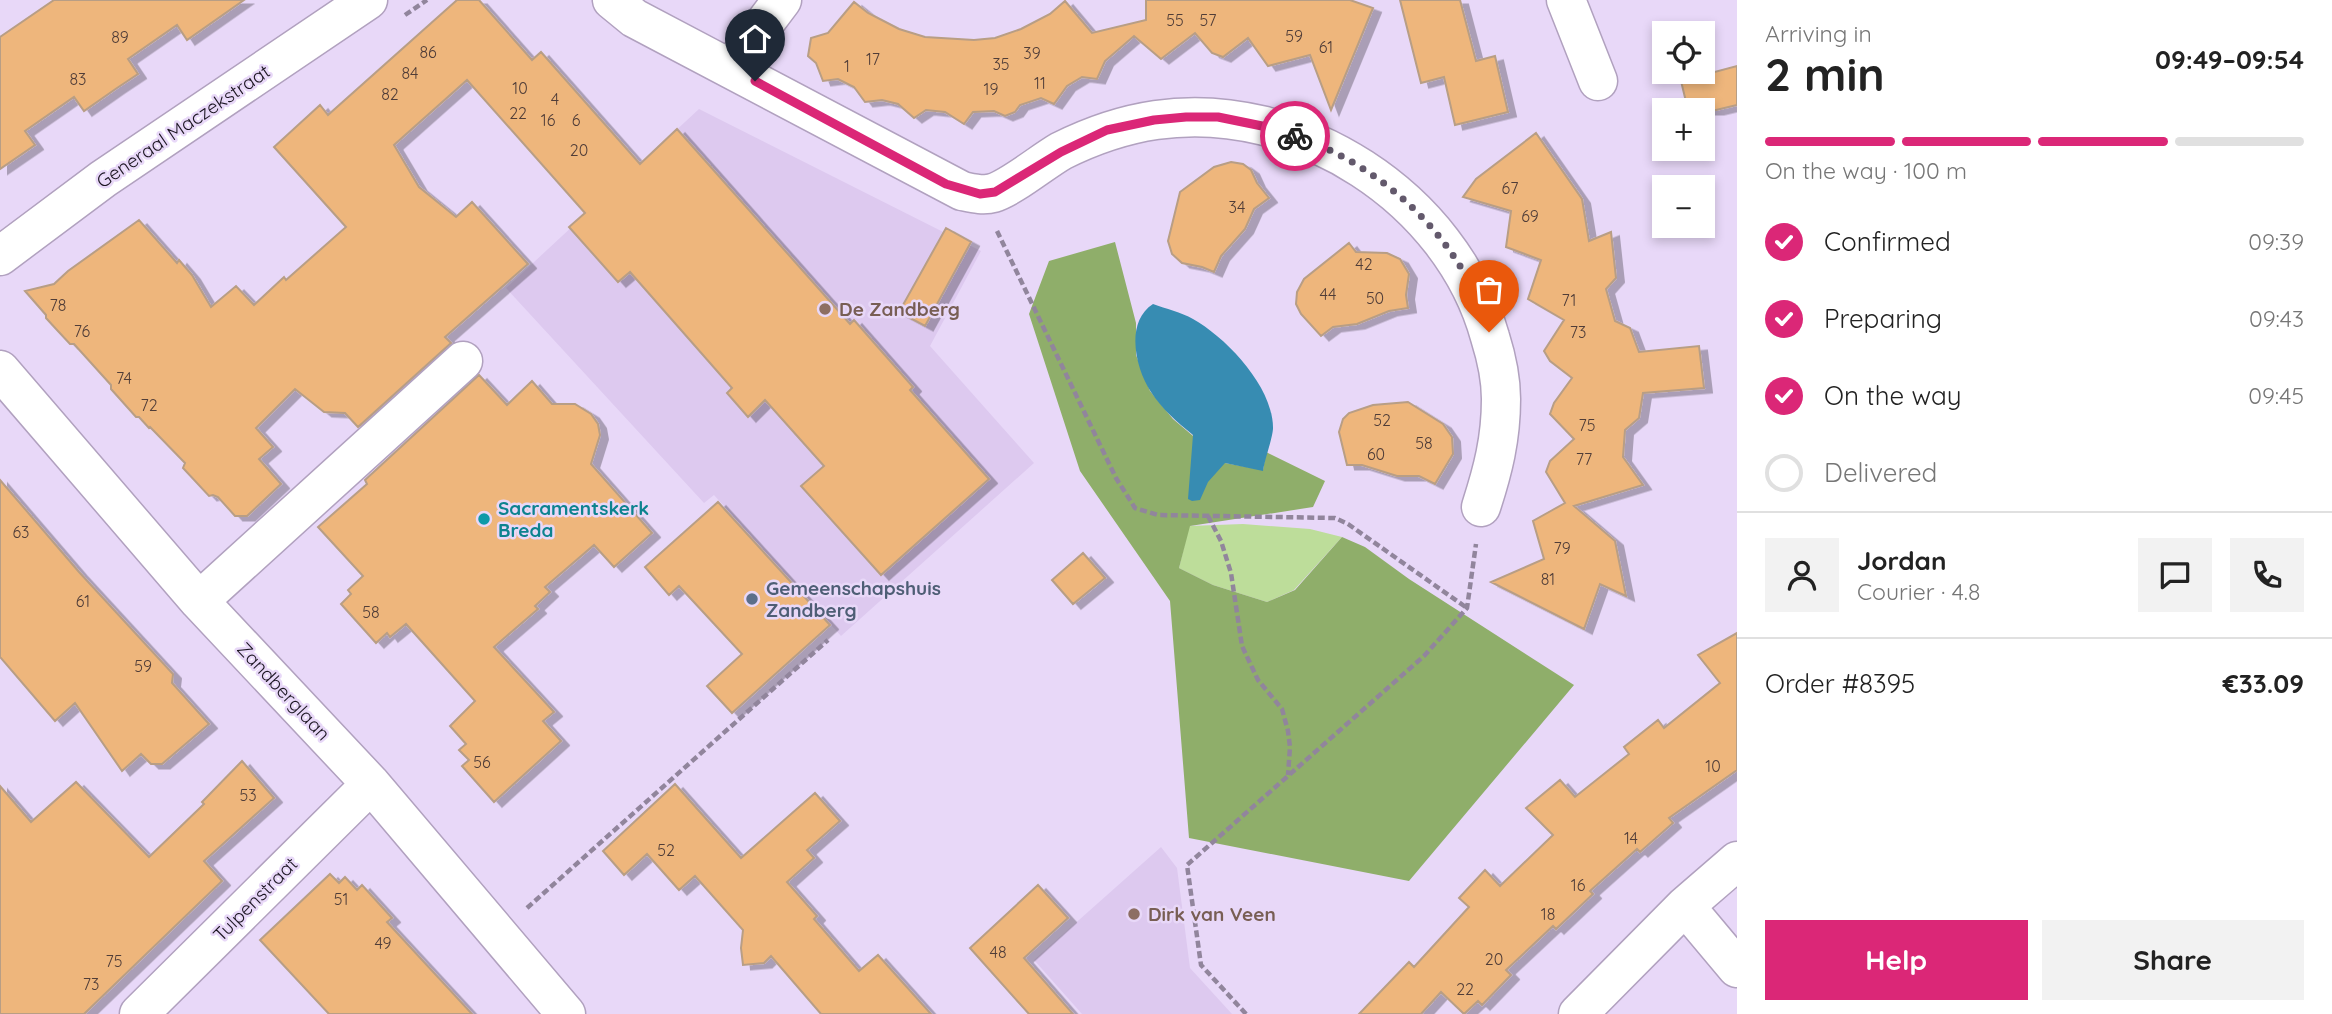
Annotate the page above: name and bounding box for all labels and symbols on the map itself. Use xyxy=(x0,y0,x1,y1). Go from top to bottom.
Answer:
pin xyxy=(725,9,785,81)
house number: 55 xyxy=(1166,10,1184,30)
house number: 57 xyxy=(1200,10,1216,30)
house number: 59 xyxy=(1285,26,1303,46)
house number: 89 xyxy=(111,27,129,47)
house number: 61 xyxy=(1319,37,1333,57)
house number: 86 xyxy=(419,42,437,62)
house number: 39 xyxy=(1023,43,1041,63)
house number: 17 xyxy=(866,49,880,69)
house number: 35 xyxy=(992,54,1010,74)
house number: 1 xyxy=(844,56,850,76)
street label: Generaal Maczekstraat xyxy=(92,59,274,193)
house number: 84 xyxy=(401,63,419,83)
house number: 83 xyxy=(69,69,87,89)
house number: 11 xyxy=(1034,73,1046,93)
house number: 10 xyxy=(512,78,528,98)
house number: 19 xyxy=(984,79,998,99)
house number: 82 xyxy=(381,84,399,104)
house number: 4 xyxy=(551,89,559,109)
courier xyxy=(1260,101,1330,171)
house number: 22 xyxy=(509,103,527,123)
house number: 16 xyxy=(541,110,556,130)
house number: 6 xyxy=(572,110,581,130)
house number: 20 xyxy=(570,140,588,160)
house number: 67 xyxy=(1502,178,1518,198)
house number: 34 xyxy=(1229,197,1245,217)
house number: 69 xyxy=(1521,206,1539,226)
house number: 42 xyxy=(1355,254,1373,274)
pin xyxy=(1459,260,1519,332)
house number: 44 xyxy=(1320,284,1336,304)
house number: 50 xyxy=(1366,288,1384,308)
house number: 71 xyxy=(1562,290,1576,310)
house number: 78 xyxy=(50,295,66,315)
place label: De Zandberg xyxy=(839,297,960,321)
marker: De Zandberg xyxy=(817,301,833,317)
house number: 76 xyxy=(74,321,91,341)
house number: 73 xyxy=(1570,322,1586,342)
house number: 74 xyxy=(116,368,132,388)
house number: 72 xyxy=(140,395,158,415)
house number: 52 xyxy=(1373,410,1391,430)
house number: 75 xyxy=(1579,415,1595,435)
house number: 58 xyxy=(1415,433,1433,453)
house number: 60 xyxy=(1367,444,1385,464)
house number: 77 xyxy=(1576,449,1592,469)
place label: Sacramentskerk Breda xyxy=(498,496,649,542)
marker: Sacramentskerk Breda xyxy=(476,511,492,527)
house number: 63 xyxy=(13,522,30,542)
house number: 79 xyxy=(1553,538,1571,558)
house number: 81 xyxy=(1541,569,1555,589)
place label: Gemeenschapshuis Zandberg xyxy=(766,576,941,622)
house number: 61 xyxy=(76,591,90,611)
marker: Gemeenschapshuis Zandberg xyxy=(744,591,760,607)
house number: 58 xyxy=(362,602,380,622)
street label: Zandberglaan xyxy=(232,637,336,745)
house number: 59 xyxy=(134,656,152,676)
house number: 56 xyxy=(473,752,491,772)
house number: 10 xyxy=(1705,756,1721,776)
house number: 53 xyxy=(239,785,257,805)
house number: 14 xyxy=(1624,828,1638,848)
house number: 52 xyxy=(657,840,675,860)
street label: Tulpenstraat xyxy=(208,852,302,946)
house number: 16 xyxy=(1571,875,1586,895)
house number: 51 xyxy=(334,889,348,909)
place label: Dirk van Veen xyxy=(1148,902,1276,926)
house number: 18 xyxy=(1541,904,1555,924)
marker: Dirk van Veen xyxy=(1126,906,1142,922)
house number: 49 xyxy=(374,933,392,953)
house number: 48 xyxy=(989,942,1007,962)
house number: 20 xyxy=(1485,949,1503,969)
house number: 75 xyxy=(106,951,122,971)
house number: 73 xyxy=(83,974,99,994)
house number: 22 xyxy=(1456,979,1474,999)

